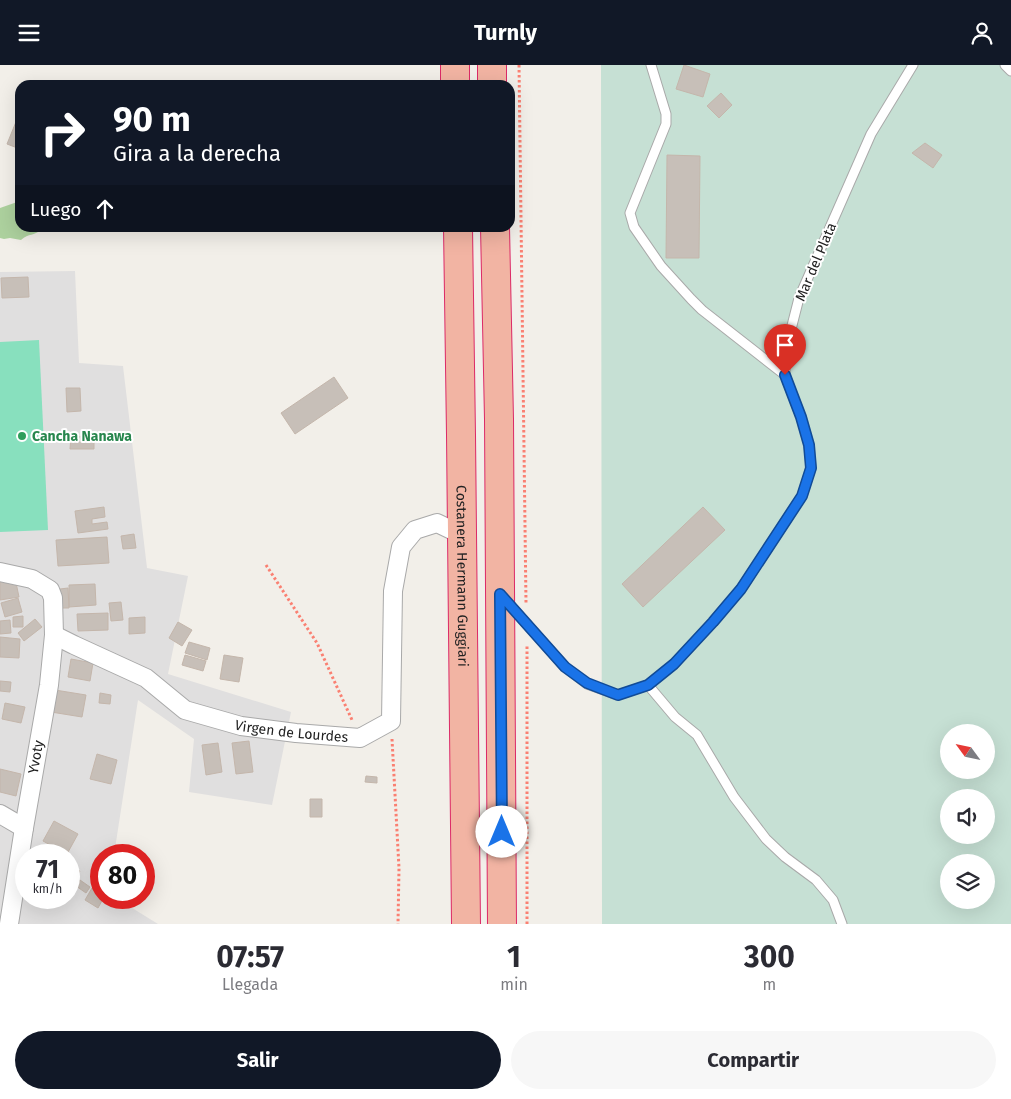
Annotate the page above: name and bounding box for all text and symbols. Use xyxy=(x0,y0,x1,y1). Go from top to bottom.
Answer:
icon: menu xyxy=(15,19,43,47)
text: Turnly xyxy=(474,19,537,46)
icon: person xyxy=(968,19,996,47)
text: 90 m xyxy=(113,98,191,140)
icon: right xyxy=(30,100,95,165)
text: Gira a la derecha xyxy=(113,140,281,167)
icon: ahead xyxy=(91,195,119,223)
text: Luego xyxy=(30,198,81,221)
street label: Mar del Plata xyxy=(792,220,840,304)
pin xyxy=(764,324,806,375)
icon: arrive xyxy=(771,331,799,359)
place label: Cancha Nanawa xyxy=(32,428,132,445)
marker: Cancha Nanawa xyxy=(16,430,28,442)
street label: Costanera Hermann Guggiari xyxy=(453,485,472,667)
street label: Virgen de Lourdes xyxy=(233,716,349,746)
north arrow xyxy=(940,724,995,779)
map controls xyxy=(940,724,995,909)
street label: Yvoty xyxy=(25,739,47,775)
button: sound xyxy=(940,789,995,844)
position arrow xyxy=(475,805,527,857)
speed limit sign: 80 xyxy=(90,844,155,909)
button: layers xyxy=(940,854,995,909)
text: 71 xyxy=(36,855,59,885)
text: km/h xyxy=(33,882,62,896)
text: 07:57 xyxy=(216,939,284,975)
text: 1 xyxy=(507,939,521,975)
text: 300 xyxy=(744,939,795,975)
text: Llegada xyxy=(222,975,278,994)
text: min xyxy=(500,975,528,994)
text: m xyxy=(763,975,776,994)
button: Salir xyxy=(15,1031,501,1089)
button: Compartir xyxy=(511,1031,996,1089)

